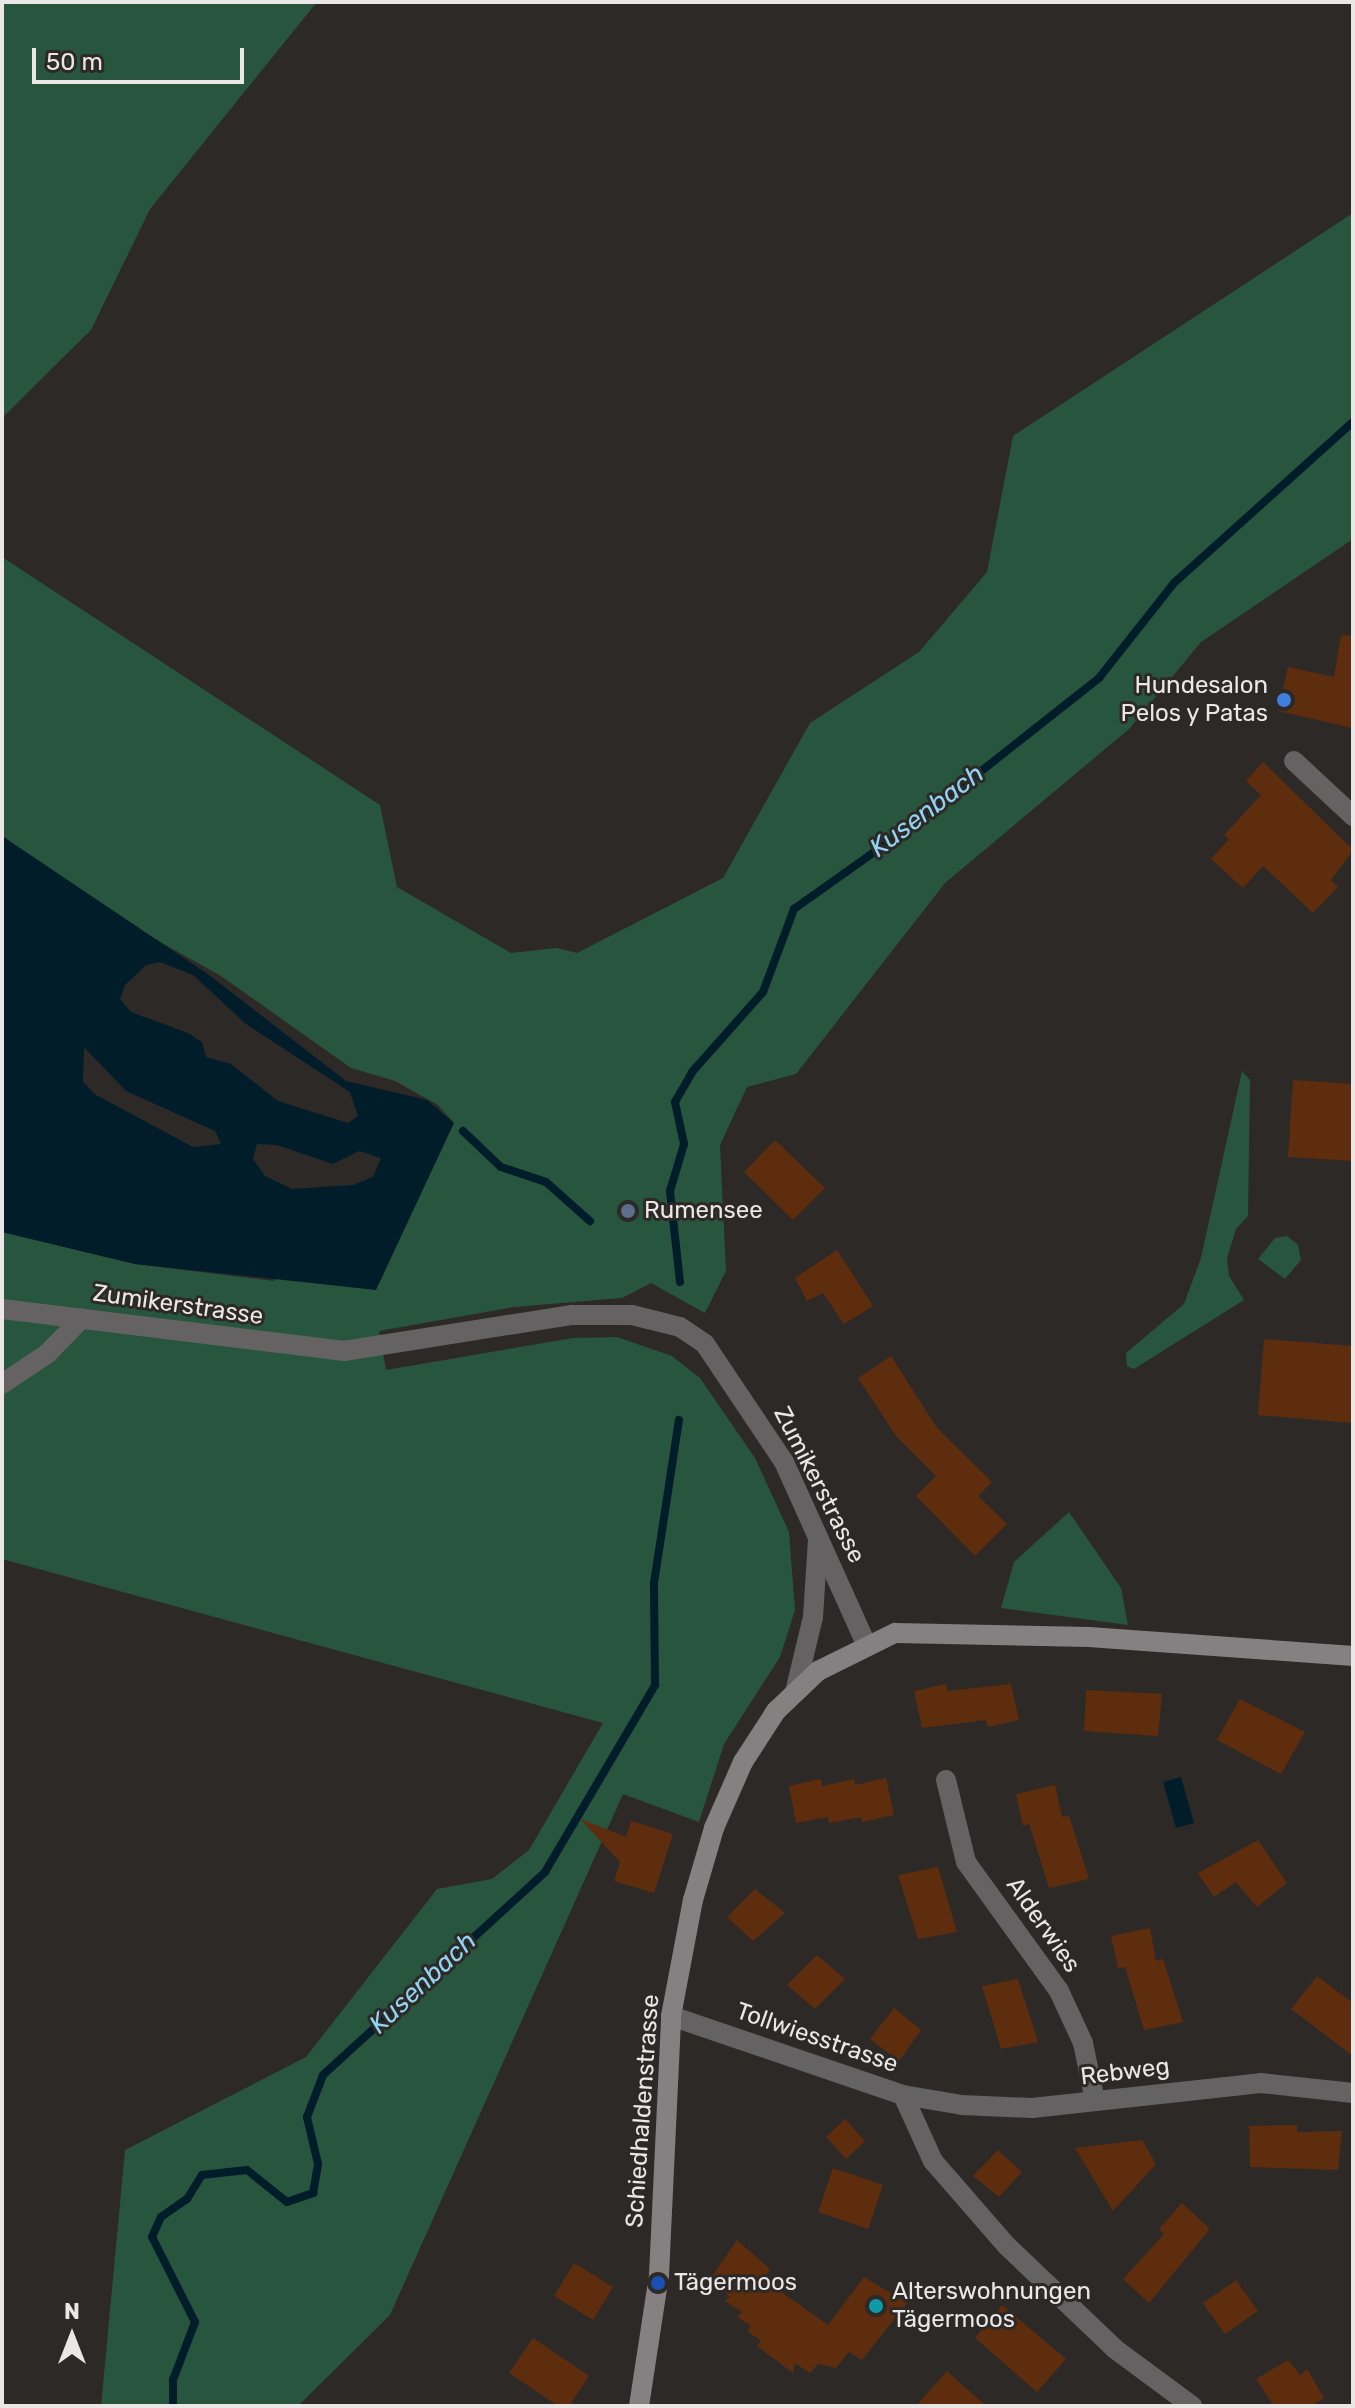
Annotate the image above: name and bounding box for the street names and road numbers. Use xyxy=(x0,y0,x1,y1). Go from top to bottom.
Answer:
street label: Zumikerstrasse xyxy=(91,1279,265,1331)
street label: Zumikerstrasse xyxy=(767,1402,871,1568)
street label: Alderwies xyxy=(1000,1872,1086,1978)
street label: Schiedhaldenstrasse xyxy=(620,1993,666,2229)
street label: Tollwiesstrasse xyxy=(732,1997,902,2079)
street label: Rebweg xyxy=(1079,2052,1171,2092)

